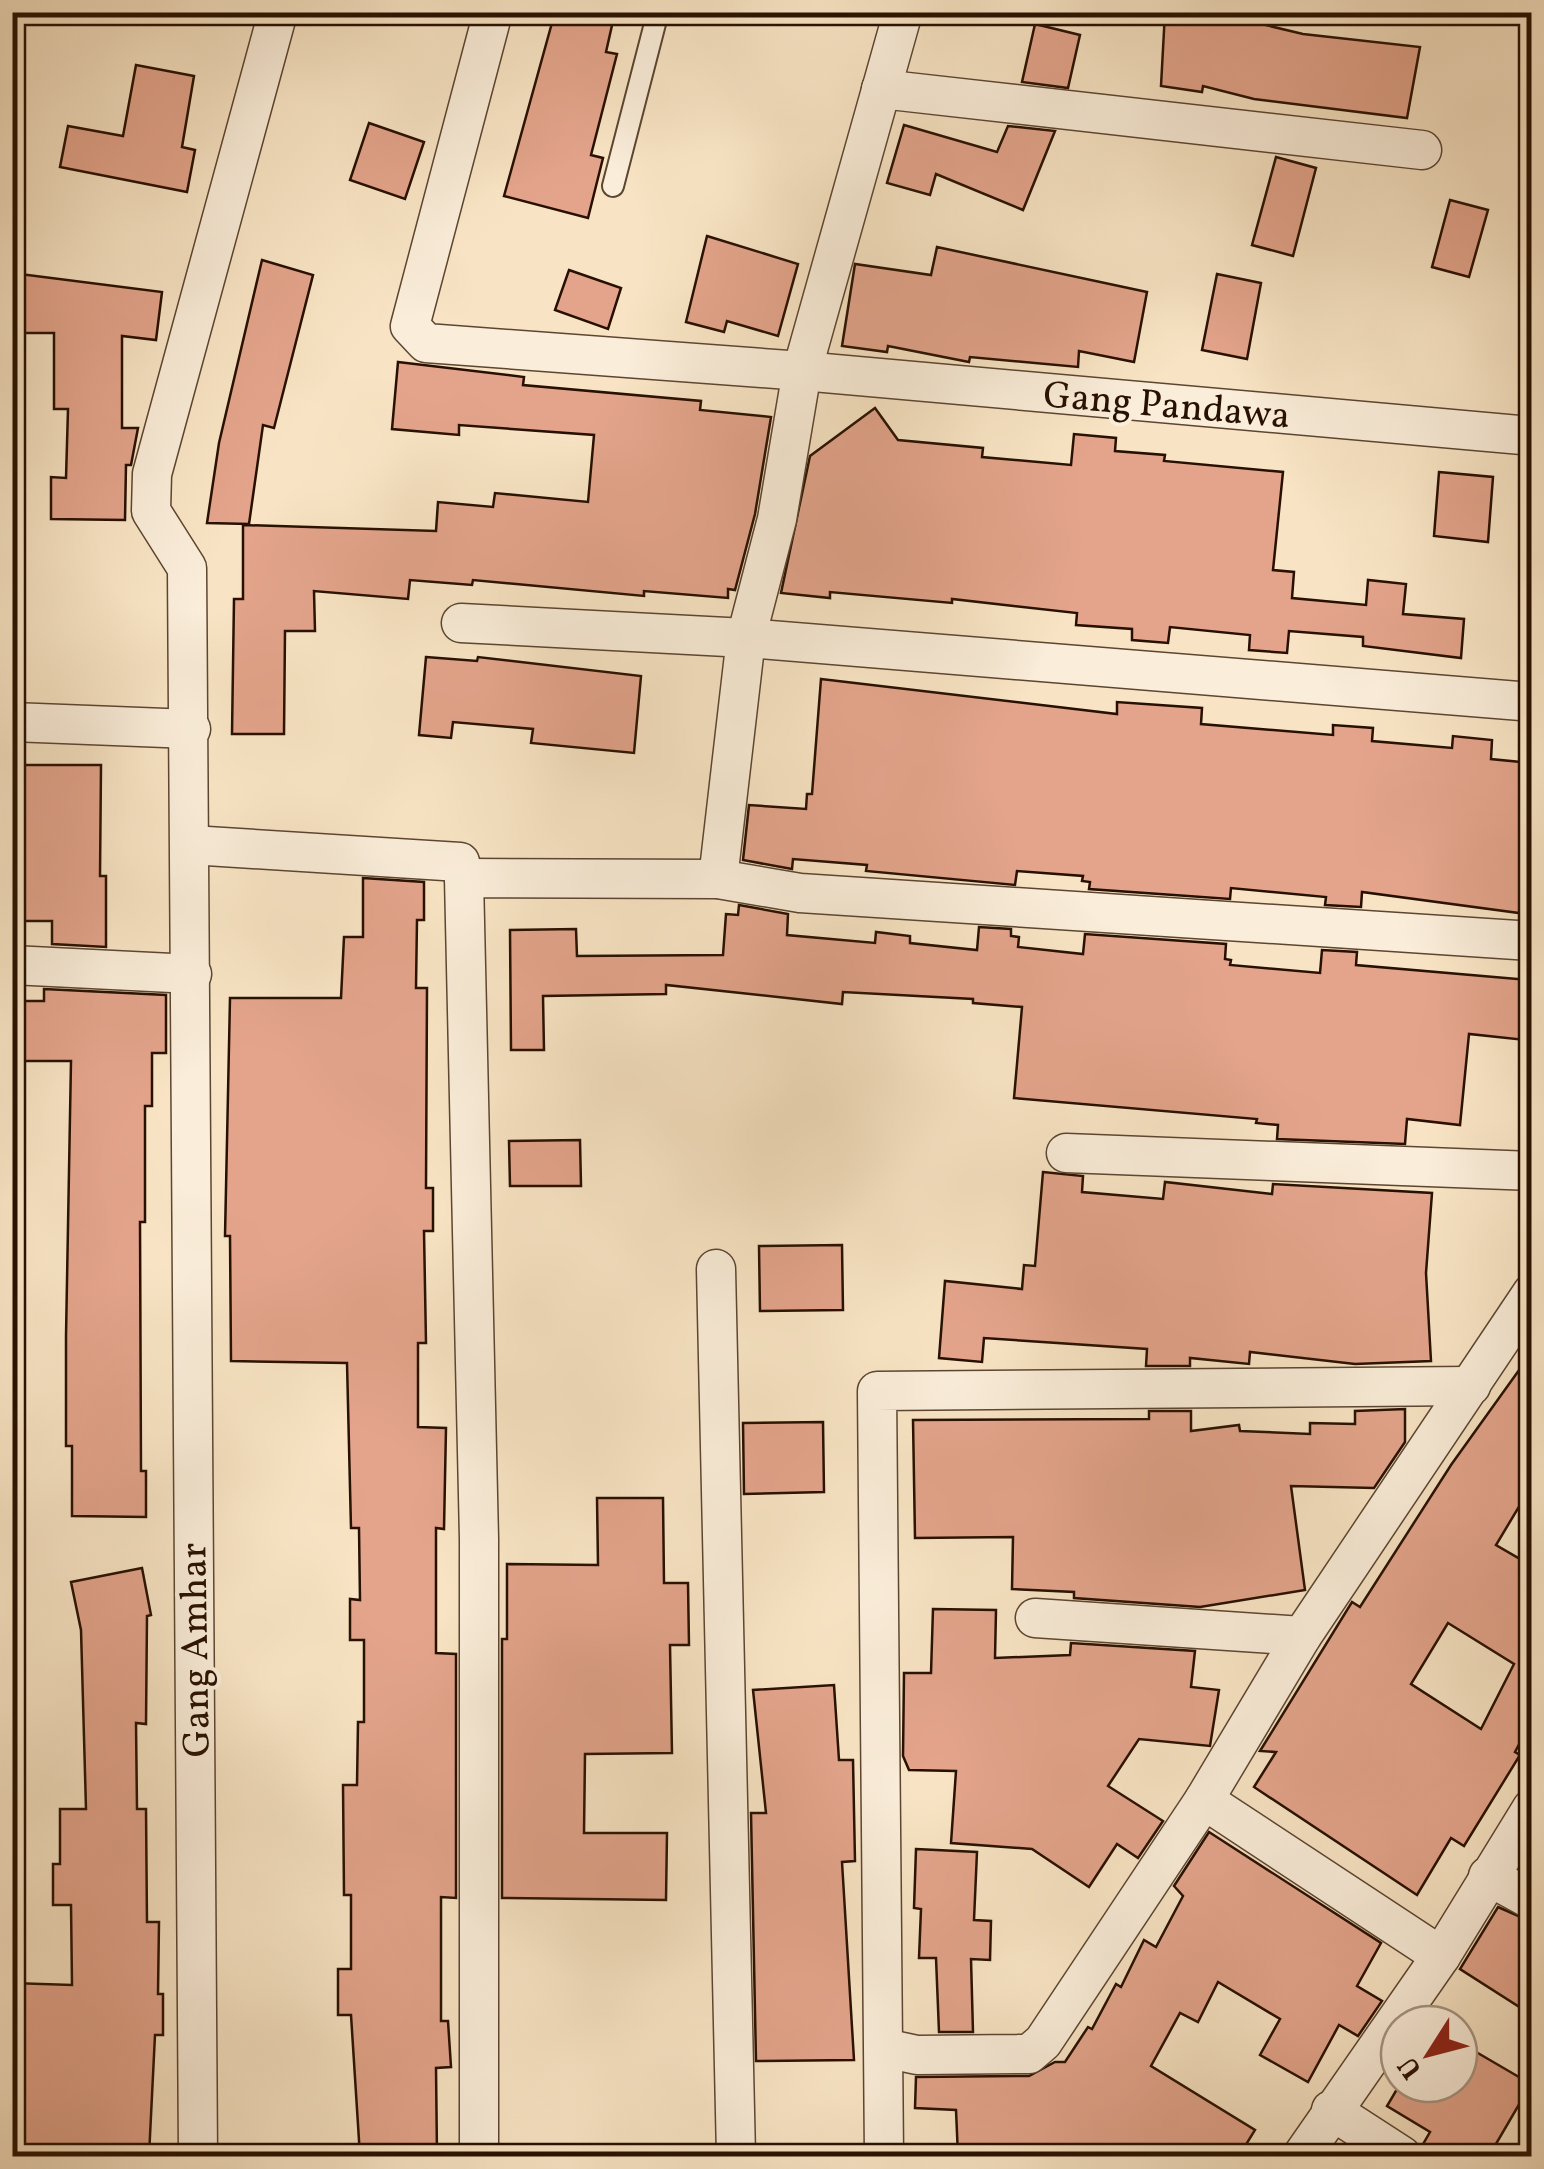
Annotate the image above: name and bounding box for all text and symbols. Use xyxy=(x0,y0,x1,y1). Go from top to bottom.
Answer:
street label: Gang Pandawa xyxy=(1041,370,1292,445)
street label: Gang Amhar xyxy=(169,1542,226,1758)
north arrow xyxy=(1379,2004,1479,2104)
text: U xyxy=(1389,2048,1432,2086)

